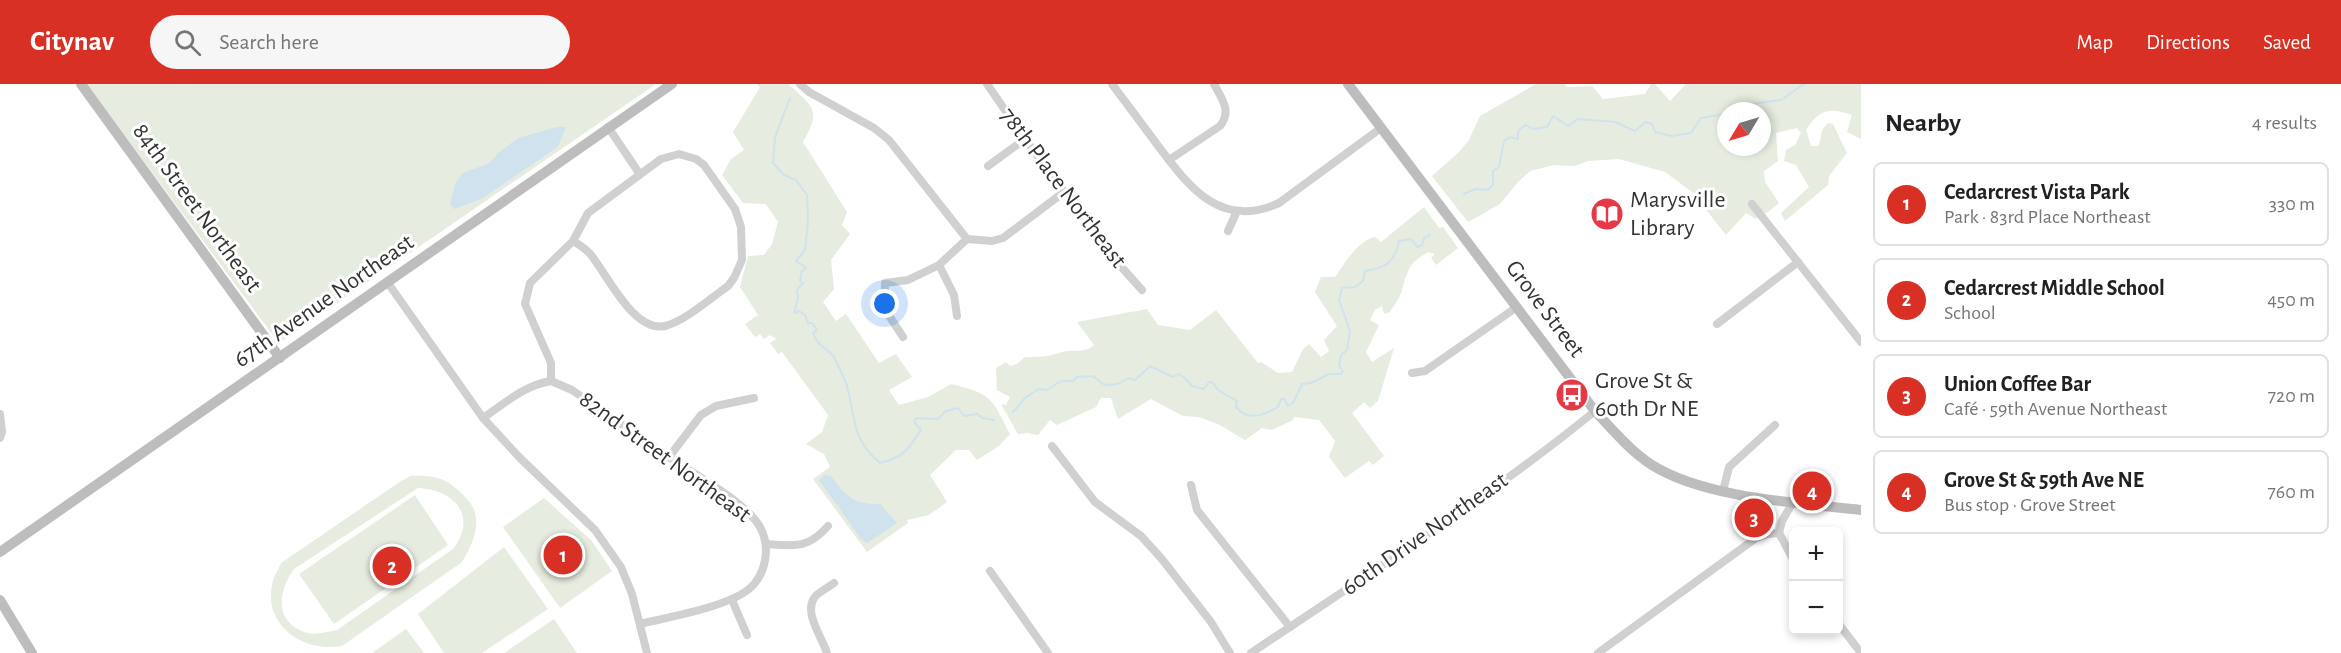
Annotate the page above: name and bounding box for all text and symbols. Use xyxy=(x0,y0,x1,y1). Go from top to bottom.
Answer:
search box xyxy=(150,15,570,69)
icon: search xyxy=(171,26,204,59)
text: Citynav xyxy=(30,28,114,56)
text: Search here xyxy=(219,31,319,53)
text: Map xyxy=(2077,32,2113,53)
text: Directions xyxy=(2146,32,2230,53)
text: Saved xyxy=(2263,32,2311,53)
north arrow xyxy=(1717,102,1771,156)
street label: 78th Place Northeast xyxy=(995,104,1131,273)
text: Nearby xyxy=(1885,110,1961,136)
text: 4 results xyxy=(2252,113,2317,133)
street label: 84th Street Northeast xyxy=(128,119,266,297)
text: Cedarcrest Vista Park xyxy=(1944,181,2130,203)
place label: Marysville Library xyxy=(1630,188,1726,240)
text: 1 xyxy=(1903,194,1910,214)
text: 330 m xyxy=(2269,194,2315,214)
library icon: Marysville Library xyxy=(1589,196,1625,232)
text: Park · 83rd Place Northeast xyxy=(1944,207,2151,227)
street label: 67th Avenue Northeast xyxy=(230,230,419,372)
street label: Grove Street xyxy=(1501,256,1589,362)
text: Cedarcrest Middle School xyxy=(1944,277,2165,299)
your location xyxy=(870,289,899,318)
text: 2 xyxy=(1902,290,1911,310)
text: 450 m xyxy=(2267,290,2315,310)
text: School xyxy=(1944,303,1996,323)
place label: Grove St & 60th Dr NE xyxy=(1595,369,1699,421)
text: Union Coffee Bar xyxy=(1944,373,2091,395)
bus stop icon: Grove St & 60th Dr NE xyxy=(1554,377,1590,413)
text: 3 xyxy=(1902,386,1911,406)
text: 720 m xyxy=(2268,386,2315,406)
street label: 82nd Street Northeast xyxy=(575,387,755,527)
text: Café · 59th Avenue Northeast xyxy=(1944,399,2167,419)
street label: 60th Drive Northeast xyxy=(1338,468,1512,600)
pin: 4 xyxy=(1792,468,1832,514)
text: Grove St & 59th Ave NE xyxy=(1944,469,2144,491)
text: 4 xyxy=(1901,482,1912,502)
text: 760 m xyxy=(2267,482,2315,502)
text: Bus stop · Grove Street xyxy=(1944,495,2116,515)
pin: 3 xyxy=(1734,496,1774,540)
map controls xyxy=(1789,527,1843,635)
button: + xyxy=(1789,527,1843,581)
pin: 1 xyxy=(544,532,582,578)
pin: 2 xyxy=(372,544,412,588)
button: − xyxy=(1789,581,1843,635)

